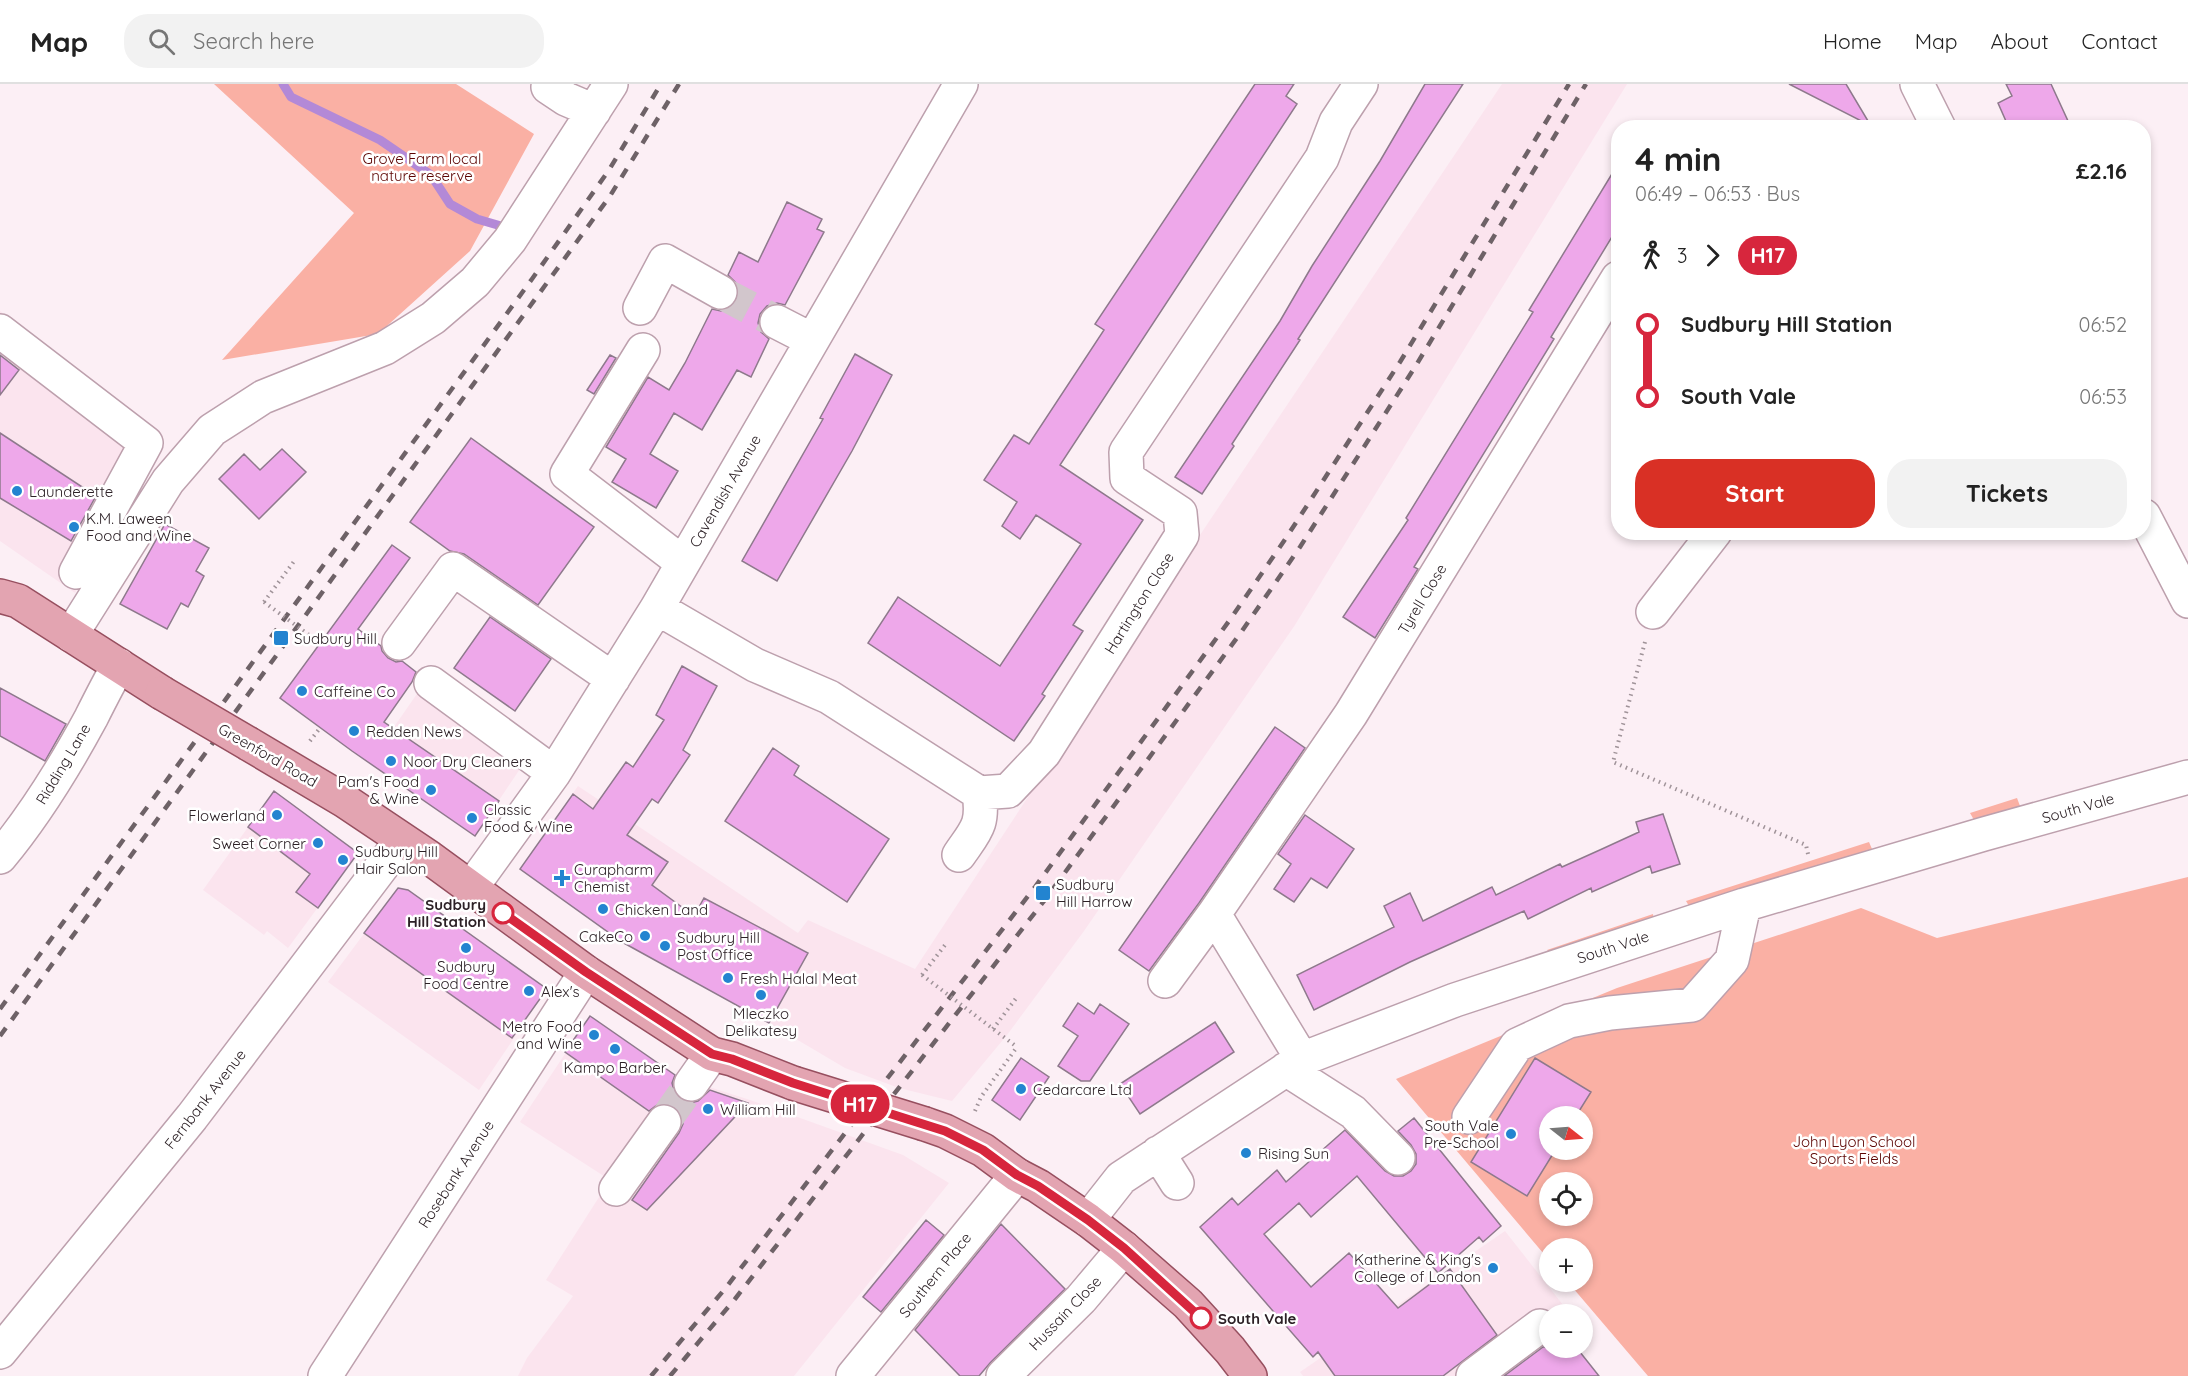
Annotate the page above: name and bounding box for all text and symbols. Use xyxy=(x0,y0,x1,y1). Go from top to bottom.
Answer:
search box xyxy=(124,14,544,68)
text: Map xyxy=(30,24,88,59)
icon: search xyxy=(145,25,178,58)
text: Search here xyxy=(193,27,315,55)
text: Home xyxy=(1823,28,1882,54)
text: Map xyxy=(1915,28,1958,54)
text: About xyxy=(1991,28,2049,54)
text: Contact xyxy=(2082,28,2158,54)
text: 4 min xyxy=(1635,138,1722,179)
park label: Grove Farm local nature reserve xyxy=(363,149,481,185)
text: £2.16 xyxy=(2076,157,2127,185)
text: 06:49 – 06:53 · Bus xyxy=(1635,181,1800,206)
icon: walk xyxy=(1635,239,1668,272)
icon: forward xyxy=(1696,239,1729,272)
text: H17 xyxy=(1750,242,1785,268)
text: 3 xyxy=(1677,243,1687,268)
text: Sudbury Hill Station xyxy=(1681,310,1892,338)
text: 06:52 xyxy=(2079,312,2127,337)
text: South Vale xyxy=(1681,382,1796,410)
text: 06:53 xyxy=(2079,384,2127,409)
street label: Cavendish Avenue xyxy=(685,431,765,551)
button: Start xyxy=(1635,459,1875,528)
button: Tickets xyxy=(1887,459,2127,528)
place label: Launderette xyxy=(29,482,113,501)
marker: Launderette xyxy=(10,484,24,498)
place label: K.M. Laween Food and Wine xyxy=(86,509,191,545)
marker: K.M. Laween Food and Wine xyxy=(67,520,81,534)
street label: Hartington Close xyxy=(1100,549,1178,657)
street label: Tyrell Close xyxy=(1394,560,1450,638)
marker: Sudbury Hill xyxy=(272,629,290,647)
place label: Sudbury Hill xyxy=(294,629,377,648)
place label: Caffeine Co xyxy=(314,682,395,701)
marker: Caffeine Co xyxy=(295,684,309,698)
street label: Greenford Road xyxy=(215,719,321,791)
street label: Ridding Lane xyxy=(31,720,95,808)
place label: Redden News xyxy=(366,722,462,741)
marker: Redden News xyxy=(347,724,361,738)
place label: Noor Dry Cleaners xyxy=(403,752,532,771)
marker: Noor Dry Cleaners xyxy=(384,754,398,768)
place label: Pam's Food & Wine xyxy=(338,772,419,808)
marker: Pam's Food & Wine xyxy=(424,783,438,797)
street label: South Vale xyxy=(2040,789,2116,827)
place label: Classic Food & Wine xyxy=(484,800,573,836)
place label: Flowerland xyxy=(188,806,265,825)
marker: Flowerland xyxy=(270,808,284,822)
marker: Classic Food & Wine xyxy=(465,811,479,825)
place label: Sweet Corner xyxy=(213,834,306,853)
marker: Sweet Corner xyxy=(311,836,325,850)
place label: Sudbury Hill Hair Salon xyxy=(355,842,438,878)
marker: Sudbury Hill Hair Salon xyxy=(336,853,350,867)
place label: Curapharm Chemist xyxy=(574,860,653,896)
marker: Curapharm Chemist xyxy=(555,871,569,885)
place label: Sudbury Hill Harrow xyxy=(1056,875,1132,911)
marker: Sudbury Hill Harrow xyxy=(1034,884,1052,902)
place label: Sudbury Hill Station xyxy=(407,895,486,931)
place label: Chicken Land xyxy=(615,900,708,919)
marker: Sudbury Hill Station xyxy=(492,902,514,924)
marker: Chicken Land xyxy=(596,902,610,916)
street label: South Vale xyxy=(1575,926,1651,968)
place label: CakeCo xyxy=(579,927,633,946)
place label: Sudbury Hill Post Office xyxy=(677,928,760,964)
marker: CakeCo xyxy=(638,929,652,943)
marker: Sudbury Hill Post Office xyxy=(658,939,672,953)
marker: Sudbury Food Centre xyxy=(459,941,473,955)
place label: Sudbury Food Centre xyxy=(423,957,509,993)
place label: Fresh Halal Meat xyxy=(740,969,857,988)
marker: Fresh Halal Meat xyxy=(721,971,735,985)
place label: Alex's xyxy=(541,982,580,1001)
marker: Alex's xyxy=(522,984,536,998)
marker: Mleczko Delikatesy xyxy=(754,988,768,1002)
place label: Mleczko Delikatesy xyxy=(725,1004,797,1040)
place label: Metro Food and Wine xyxy=(502,1017,582,1053)
marker: Metro Food and Wine xyxy=(587,1028,601,1042)
marker: Kampo Barber xyxy=(608,1042,622,1056)
street label: Fernbank Avenue xyxy=(160,1045,250,1153)
place label: Kampo Barber xyxy=(563,1058,667,1077)
place label: Cedarcare Ltd xyxy=(1033,1080,1132,1099)
marker: Cedarcare Ltd xyxy=(1014,1082,1028,1096)
line badge: H17 xyxy=(826,1084,894,1124)
text: H17 xyxy=(843,1091,877,1117)
place label: William Hill xyxy=(720,1100,796,1119)
marker: William Hill xyxy=(701,1102,715,1116)
north arrow xyxy=(1539,1106,1593,1160)
map controls xyxy=(1539,1106,1593,1358)
street label: Rosebank Avenue xyxy=(414,1116,498,1232)
place label: South Vale Pre-School xyxy=(1424,1116,1499,1152)
marker: South Vale Pre-School xyxy=(1504,1127,1518,1141)
park label: John Lyon School Sports Fields xyxy=(1792,1132,1916,1168)
place label: Rising Sun xyxy=(1258,1144,1329,1163)
marker: Rising Sun xyxy=(1239,1146,1253,1160)
button: locate xyxy=(1539,1172,1593,1226)
street label: Southern Place xyxy=(895,1228,975,1322)
button: + xyxy=(1539,1238,1593,1292)
place label: Katherine & King's College of London xyxy=(1354,1250,1481,1286)
marker: Katherine & King's College of London xyxy=(1486,1261,1500,1275)
street label: Hussain Close xyxy=(1025,1272,1105,1354)
button: − xyxy=(1539,1304,1593,1358)
marker: South Vale xyxy=(1190,1307,1212,1329)
place label: South Vale xyxy=(1218,1309,1297,1328)

